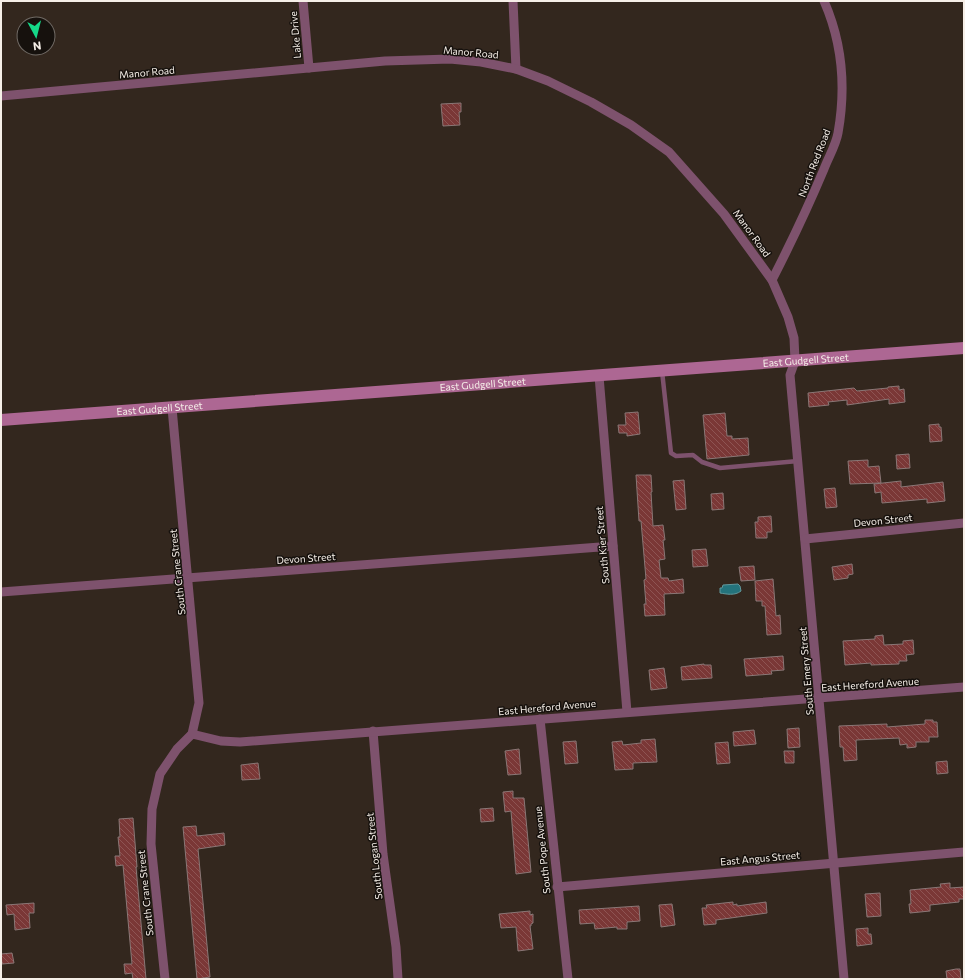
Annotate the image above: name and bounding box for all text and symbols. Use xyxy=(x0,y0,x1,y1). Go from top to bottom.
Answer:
street label: Lake Drive xyxy=(287,11,303,59)
north arrow xyxy=(16,16,56,56)
text: N xyxy=(32,39,42,53)
street label: Manor Road xyxy=(443,44,499,60)
street label: Manor Road xyxy=(119,64,175,80)
street label: North Red Road xyxy=(796,127,833,199)
street label: Manor Road xyxy=(731,207,773,259)
street label: East Gudgell Street xyxy=(762,351,849,369)
street label: East Gudgell Street xyxy=(439,375,526,393)
street label: East Gudgell Street xyxy=(116,399,203,417)
street label: South Kier Street xyxy=(593,506,611,584)
street label: Devon Street xyxy=(853,511,913,529)
street label: South Crane Street xyxy=(167,528,187,616)
street label: Devon Street xyxy=(276,550,336,566)
street label: South Emery Street xyxy=(796,626,816,716)
street label: East Hereford Avenue xyxy=(821,675,919,693)
street label: East Hereford Avenue xyxy=(498,697,596,717)
street label: South Pope Avenue xyxy=(531,806,553,894)
street label: South Logan Street xyxy=(363,812,385,900)
street label: South Crane Street xyxy=(135,849,155,937)
street label: East Angus Street xyxy=(720,849,800,867)

